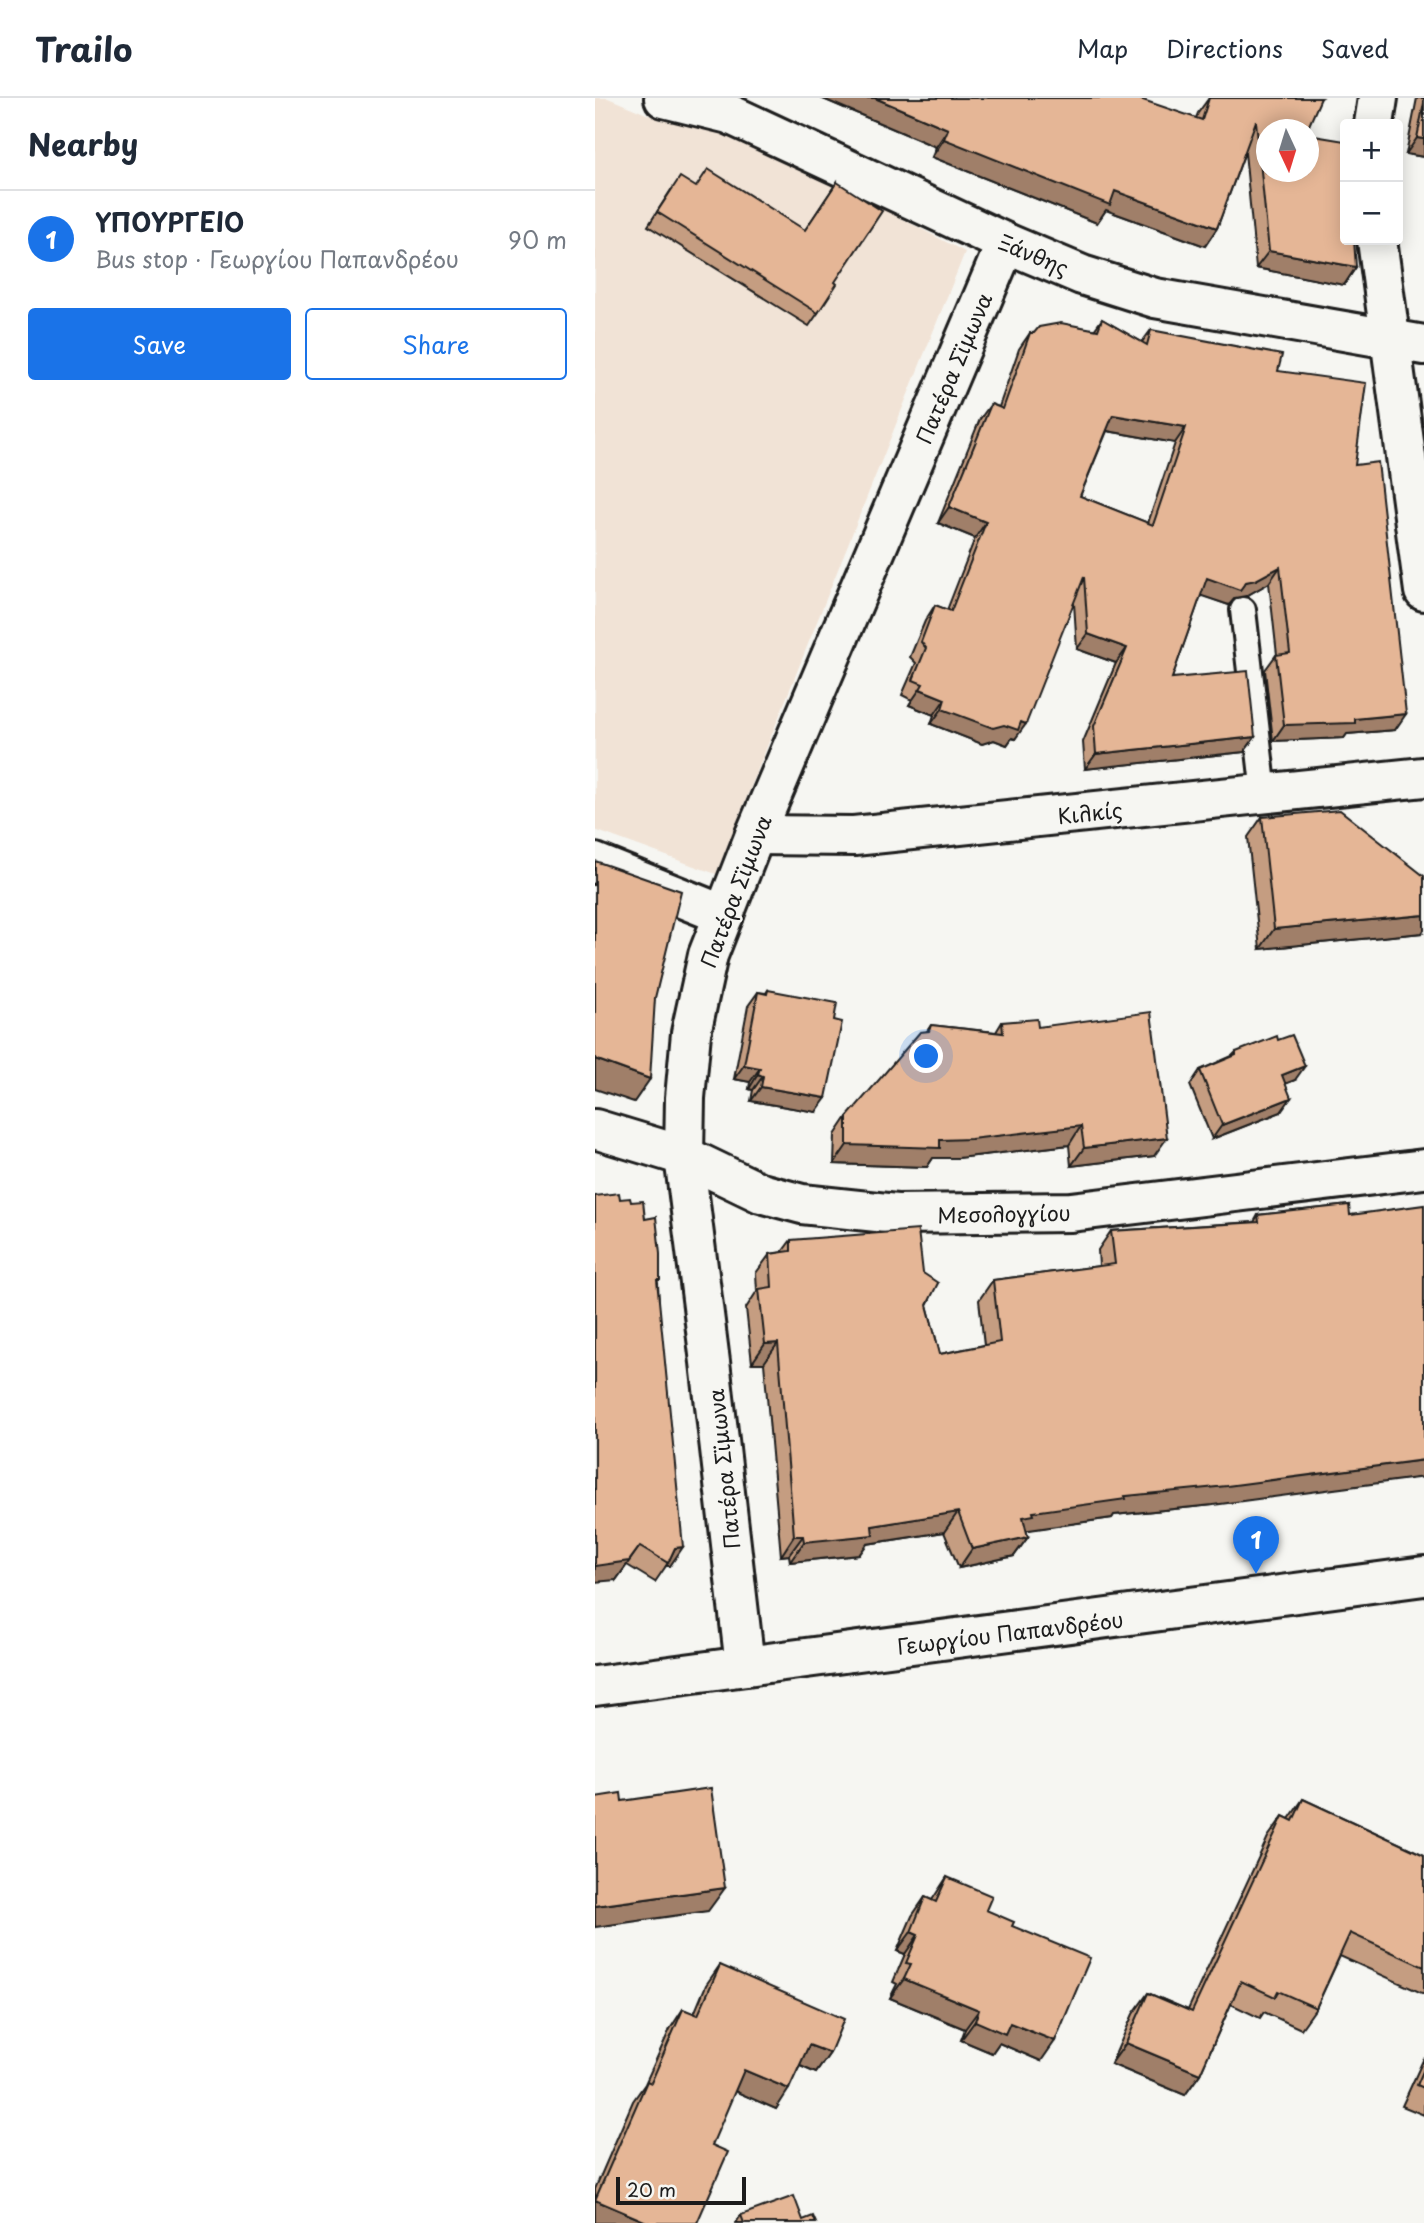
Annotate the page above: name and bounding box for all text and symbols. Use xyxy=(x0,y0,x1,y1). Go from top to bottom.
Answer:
text: Trailo xyxy=(35,23,132,73)
text: Map xyxy=(1077,30,1128,66)
text: Directions xyxy=(1166,30,1283,66)
text: Saved xyxy=(1321,30,1389,66)
north arrow xyxy=(1256,119,1319,182)
map controls xyxy=(1340,119,1403,245)
button: + xyxy=(1340,119,1403,182)
text: Nearby xyxy=(28,121,138,166)
button: − xyxy=(1340,182,1403,245)
text: ΥΠΟΥΡΓΕΙΟ xyxy=(95,202,244,241)
text: 1 xyxy=(46,222,57,257)
text: 90 m xyxy=(508,222,567,257)
street label: Ξάνθης xyxy=(994,225,1074,283)
text: Bus stop · Γεωργίου Παπανδρέου xyxy=(95,241,459,276)
street label: Πατέρα Σϊμωνα xyxy=(907,287,999,448)
button: Save xyxy=(28,308,291,380)
button: Share xyxy=(305,308,567,380)
street label: Κιλκίς xyxy=(1056,793,1124,831)
street label: Πατέρα Σϊμωνα xyxy=(691,810,779,972)
your location xyxy=(909,1039,943,1073)
street label: Μεσολογγίου xyxy=(937,1196,1071,1230)
street label: Πατέρα Σϊμωνα xyxy=(699,1387,747,1551)
pin: 1 xyxy=(1233,1516,1279,1574)
street label: Γεωργίου Παπανδρέου xyxy=(895,1602,1125,1662)
scale bar xyxy=(616,2174,745,2206)
text: 20 m xyxy=(627,2175,676,2203)

